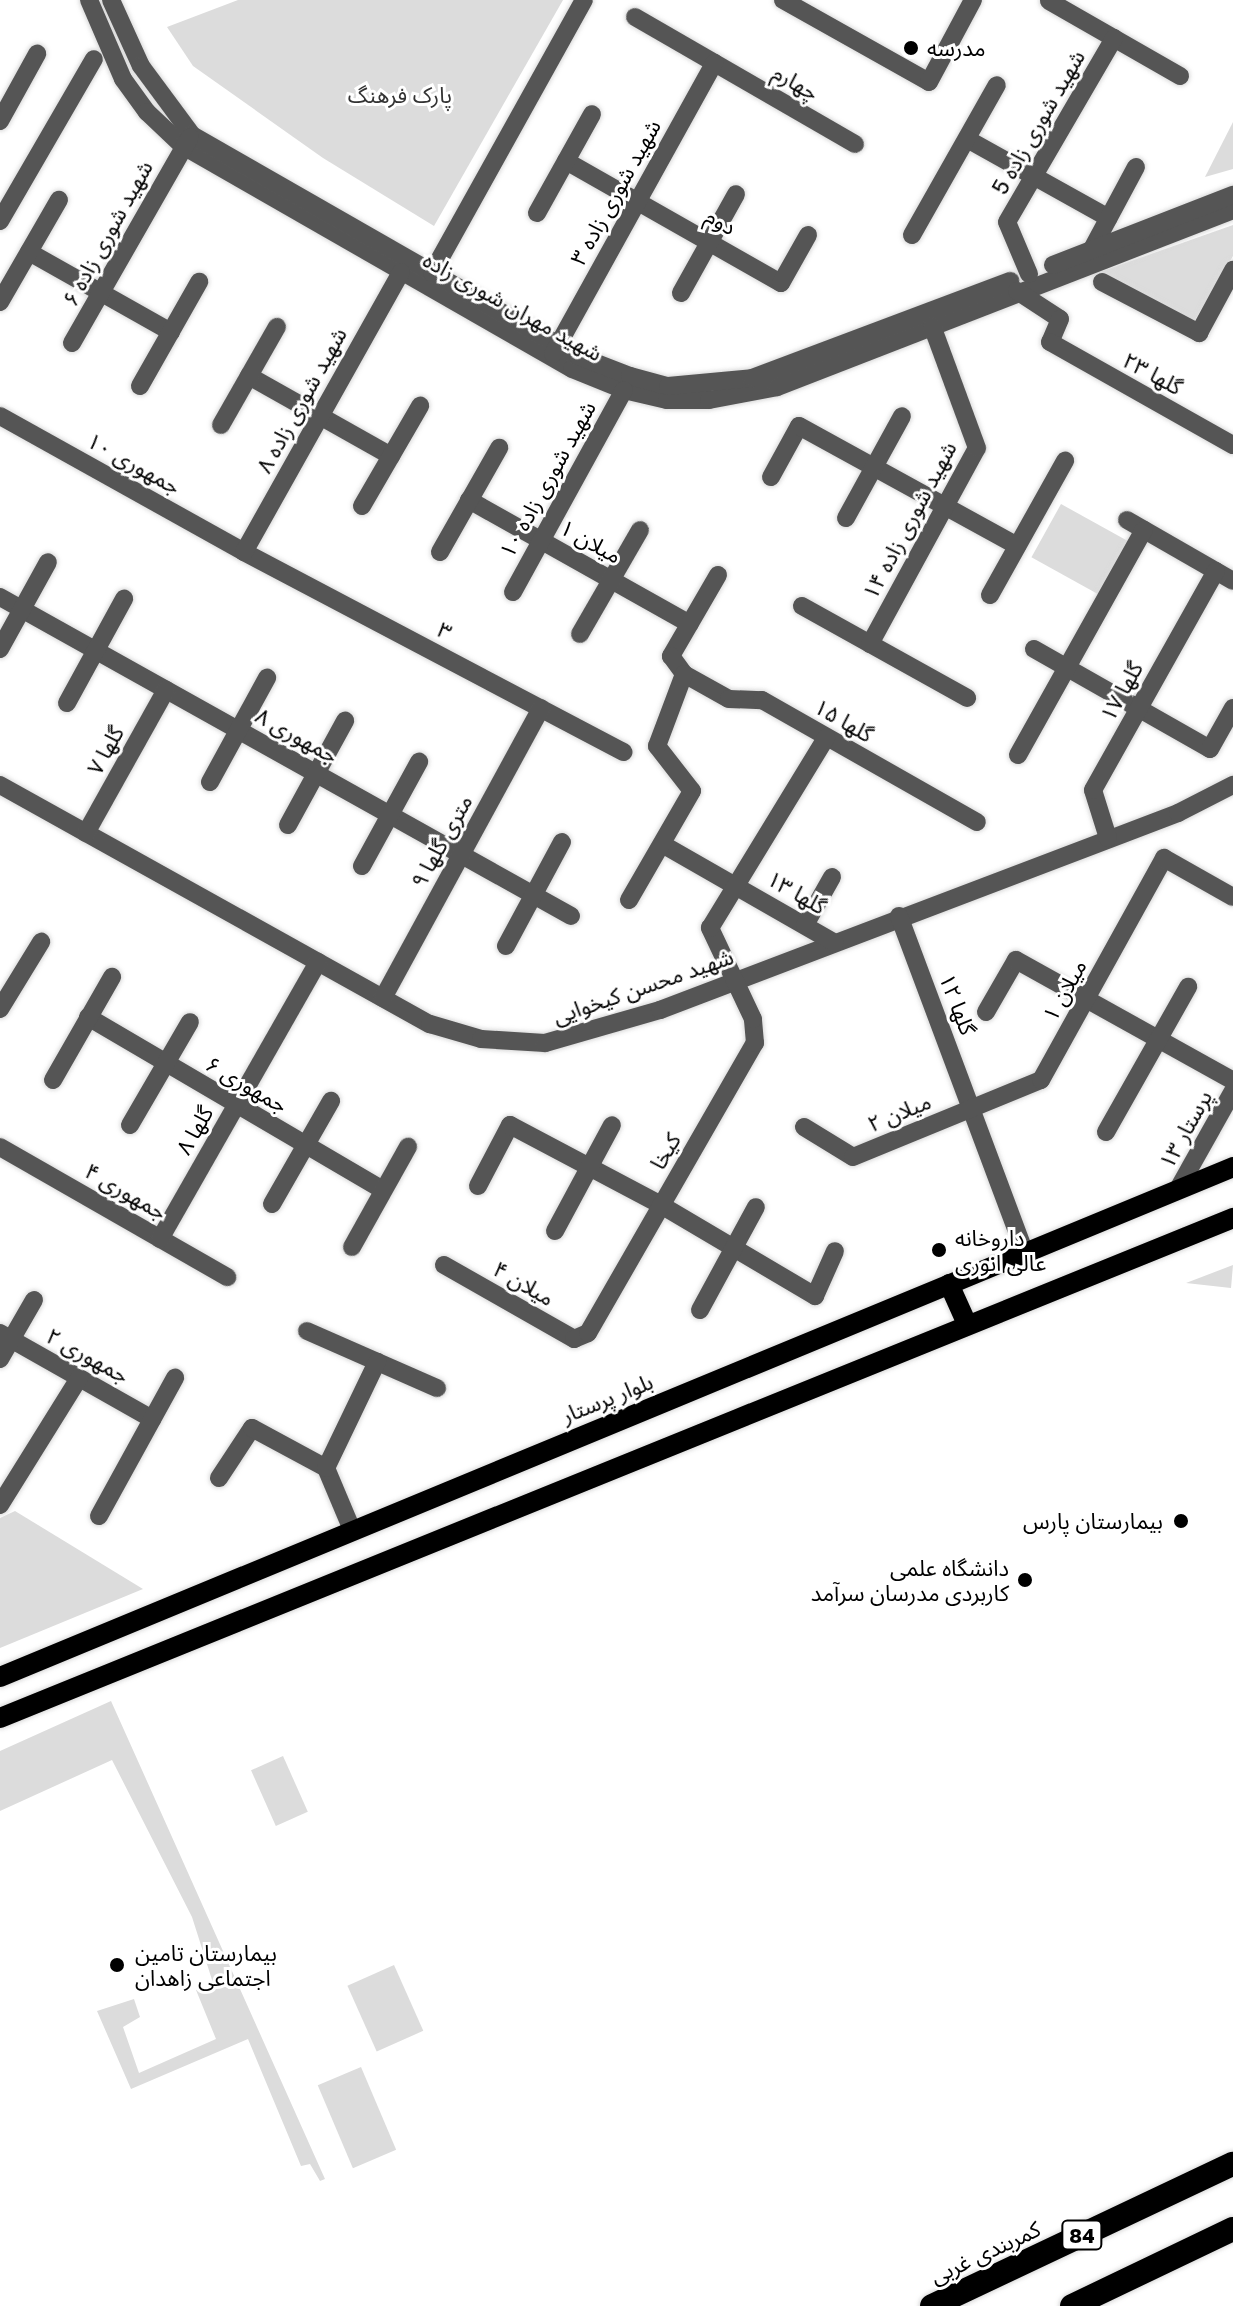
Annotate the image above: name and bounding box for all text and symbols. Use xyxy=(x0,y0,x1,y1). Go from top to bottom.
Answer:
place label: مدرسه xyxy=(927,35,986,61)
marker: مدرسه xyxy=(902,39,920,57)
street label: شهید شوری زاده 5 xyxy=(986,45,1090,199)
street label: چهارم xyxy=(768,58,824,106)
park label: پارک فرهنگ xyxy=(348,82,452,108)
street label: شهید شوری زاده ۳ xyxy=(564,115,666,269)
street label: شهید شوری زاده ۶ xyxy=(56,156,158,310)
street label: دوم xyxy=(701,202,741,240)
street label: شهید مهران شوری زاده xyxy=(419,246,607,366)
street label: شهید شوری زاده ۸ xyxy=(250,323,352,477)
street label: گلها ۲۳ xyxy=(1119,346,1187,400)
street label: شهید شوری زاده ۱۰ xyxy=(493,396,601,562)
street label: جمهوری ۱۰ xyxy=(83,427,185,499)
street label: شهید شوری زاده ۱۴ xyxy=(856,437,962,603)
street label: میلان ۱ xyxy=(556,513,626,569)
street label: ۳ xyxy=(433,615,457,645)
street label: گلها ۱۷ xyxy=(1094,657,1148,725)
street label: گلها ۱۵ xyxy=(810,693,878,747)
street label: جمهوری ۸ xyxy=(251,702,343,768)
street label: گلها ۷ xyxy=(81,721,129,779)
street label: ۹ متری گلها xyxy=(405,790,477,892)
street label: گلها ۱۳ xyxy=(763,865,831,919)
street label: شهید محسن کیخوایی xyxy=(549,943,737,1029)
street label: میلان ۱ xyxy=(1036,955,1092,1025)
street label: گلها ۱۲ xyxy=(934,969,982,1039)
street label: جمهوری ۶ xyxy=(201,1050,293,1118)
street label: پرستار ۱۳ xyxy=(1153,1085,1217,1173)
street label: میلان ۲ xyxy=(863,1087,935,1137)
street label: گلها ۸ xyxy=(170,1101,218,1159)
street label: کیخا xyxy=(644,1128,686,1174)
street label: جمهوری ۴ xyxy=(80,1157,172,1225)
place label: داروخانه عالی انوری xyxy=(955,1224,1046,1276)
marker: داروخانه عالی انوری xyxy=(930,1241,948,1259)
street label: میلان ۴ xyxy=(489,1255,559,1311)
street label: جمهوری ۲ xyxy=(42,1322,134,1388)
street label: بلوار پرستار xyxy=(557,1368,657,1428)
place label: بیمارستان پارس xyxy=(1023,1508,1163,1534)
marker: بیمارستان پارس xyxy=(1170,1510,1192,1532)
place label: دانشگاه علمی کاربردی مدرسان سرآمد xyxy=(811,1554,1009,1606)
marker: دانشگاه علمی کاربردی مدرسان سرآمد xyxy=(1016,1571,1034,1589)
place label: بیمارستان تامین اجتماعی زاهدان xyxy=(135,1939,277,1990)
marker: بیمارستان تامین اجتماعی زاهدان xyxy=(106,1954,128,1976)
street label: کمربندی غربی xyxy=(926,2215,1044,2289)
road number: 84 xyxy=(1060,2219,1104,2251)

